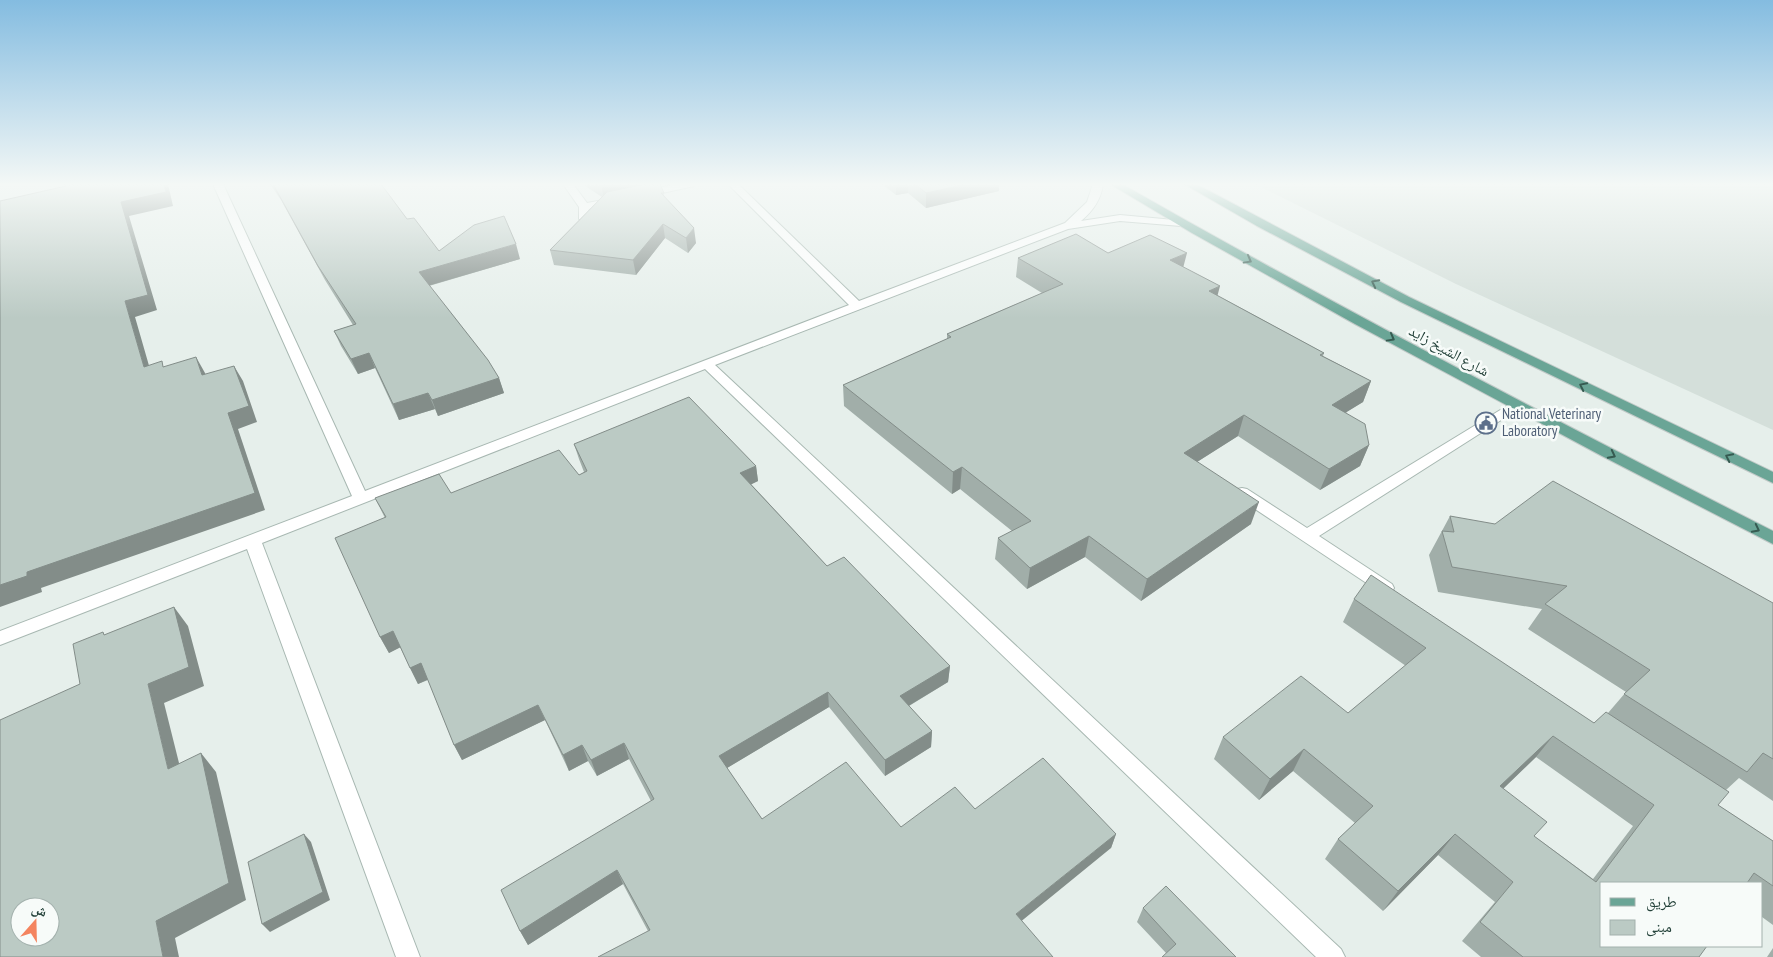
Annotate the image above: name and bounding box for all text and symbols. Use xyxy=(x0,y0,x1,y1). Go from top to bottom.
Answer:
one-way arrow xyxy=(1243,253,1252,263)
one-way arrow xyxy=(1371,279,1380,289)
street label: شارع الشيخ زايد xyxy=(1405,321,1493,381)
one-way arrow xyxy=(1385,331,1394,341)
one-way arrow xyxy=(1579,382,1588,392)
place label: National Veterinary Laboratory xyxy=(1502,404,1601,440)
public building icon: National Veterinary Laboratory xyxy=(1474,411,1498,435)
one-way arrow xyxy=(1606,449,1615,459)
one-way arrow xyxy=(1725,453,1734,463)
one-way arrow xyxy=(1751,523,1760,533)
legend xyxy=(1600,882,1763,947)
text: طريق xyxy=(1646,892,1677,912)
north arrow xyxy=(10,897,60,947)
text: ش xyxy=(29,899,50,921)
text: مبنى xyxy=(1646,917,1672,937)

